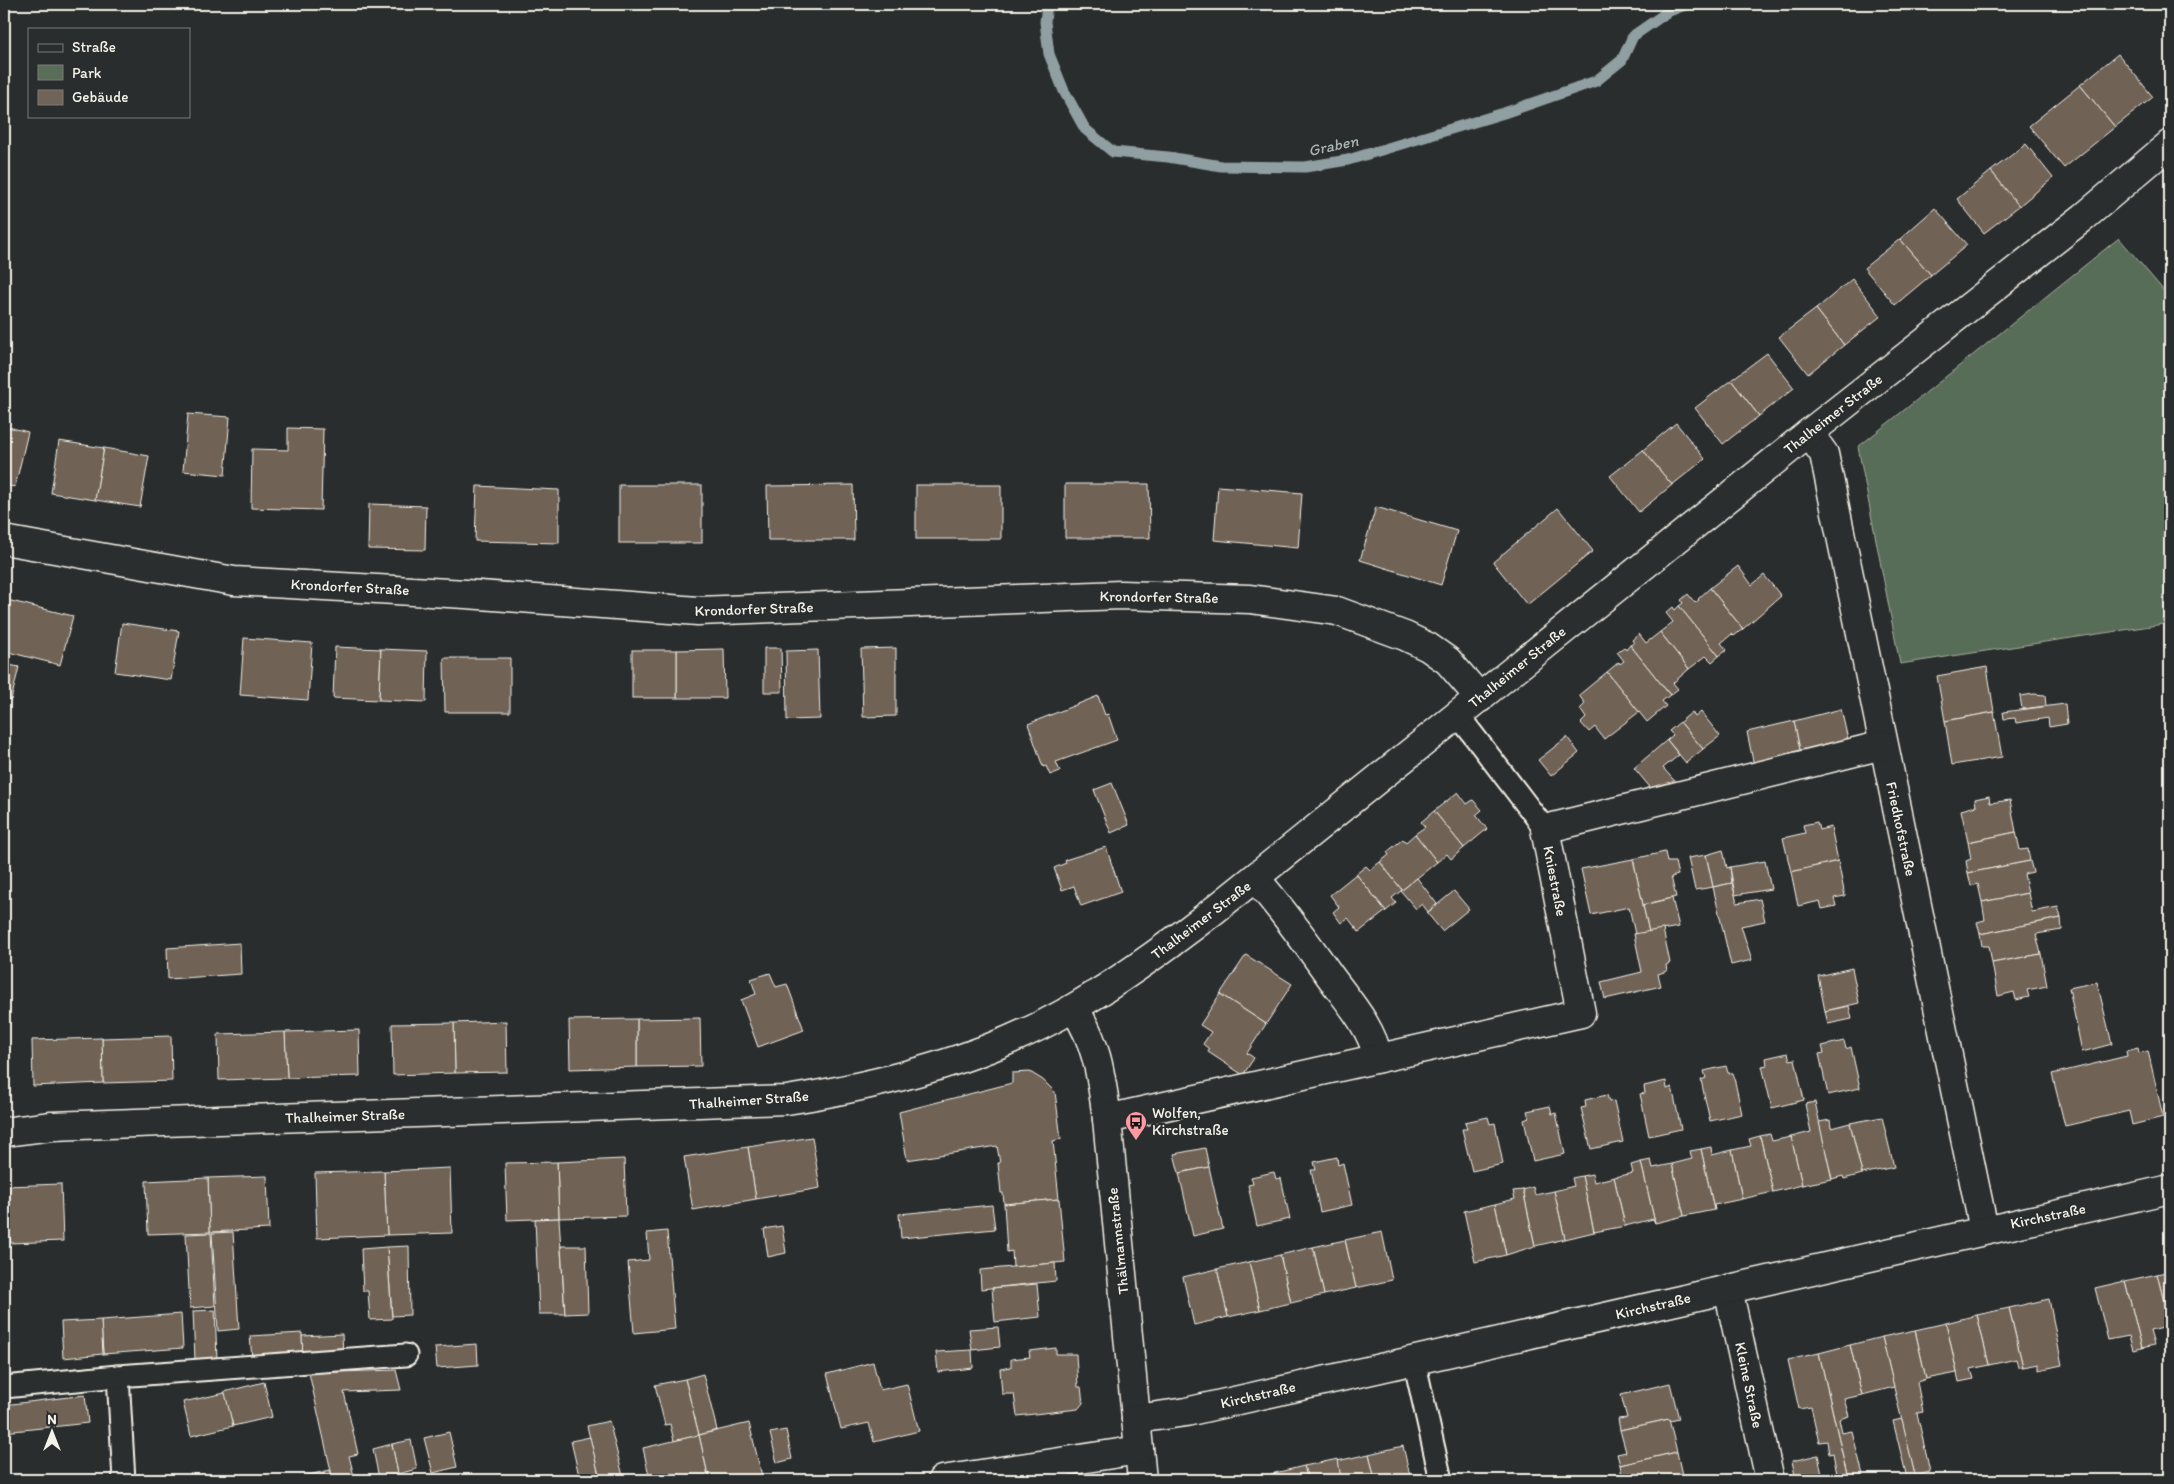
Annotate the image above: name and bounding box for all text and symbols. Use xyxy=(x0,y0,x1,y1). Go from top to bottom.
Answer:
legend xyxy=(28,28,190,118)
text: Straße xyxy=(72,38,116,56)
text: Park xyxy=(72,64,102,82)
text: Gebäude xyxy=(72,88,129,106)
water label: Graben xyxy=(1306,131,1361,160)
street label: Thalheimer Straße xyxy=(1780,370,1886,458)
street label: Krondorfer Straße xyxy=(290,575,410,599)
street label: Krondorfer Straße xyxy=(1099,587,1219,607)
street label: Krondorfer Straße xyxy=(694,598,814,620)
street label: Thalheimer Straße xyxy=(1465,622,1569,712)
street label: Friedhofstraße xyxy=(1882,780,1920,878)
street label: Kniestraße xyxy=(1539,844,1571,918)
street label: Thalheimer Straße xyxy=(1148,877,1254,963)
street label: Thalheimer Straße xyxy=(688,1087,810,1113)
place label: Wolfen, Kirchstraße xyxy=(1152,1104,1229,1139)
street label: Thalheimer Straße xyxy=(285,1105,405,1127)
bus stop icon: Wolfen, Kirchstraße xyxy=(1124,1110,1148,1141)
street label: Thälmannstraße xyxy=(1103,1187,1133,1295)
street label: Kirchstraße xyxy=(2009,1199,2087,1233)
street label: Kirchstraße xyxy=(1614,1289,1692,1323)
street label: Kleine Straße xyxy=(1731,1340,1767,1430)
street label: Kirchstraße xyxy=(1219,1378,1297,1412)
north arrow xyxy=(28,1406,78,1456)
text: N xyxy=(47,1411,57,1428)

